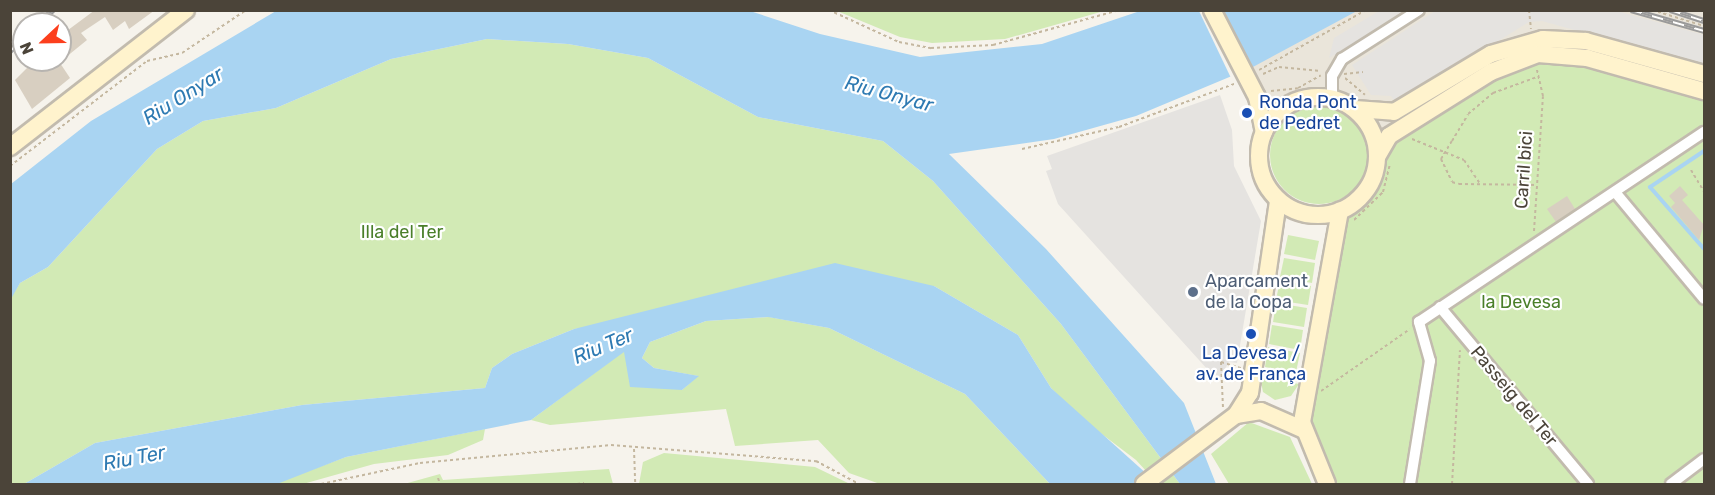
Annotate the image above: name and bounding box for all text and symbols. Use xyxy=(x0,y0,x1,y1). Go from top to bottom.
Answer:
north arrow xyxy=(12,12,72,72)
text: N xyxy=(16,39,38,57)
water label: Riu Onyar xyxy=(138,62,228,130)
water label: Riu Onyar xyxy=(842,71,936,117)
place label: Ronda Pont de Pedret xyxy=(1259,92,1357,134)
marker: Ronda Pont de Pedret xyxy=(1240,106,1254,120)
street label: Carril bici xyxy=(1511,130,1537,210)
park label: Illa del Ter xyxy=(360,221,444,243)
place label: Aparcament de la Copa xyxy=(1205,271,1308,314)
marker: Aparcament de la Copa xyxy=(1186,285,1200,299)
park label: la Devesa xyxy=(1481,291,1561,313)
water label: Riu Ter xyxy=(569,323,637,369)
marker: La Devesa / av. de França xyxy=(1244,327,1258,341)
street label: Passeig del Ter xyxy=(1466,341,1562,451)
place label: La Devesa / av. de França xyxy=(1196,343,1306,386)
water label: Riu Ter xyxy=(101,440,167,476)

